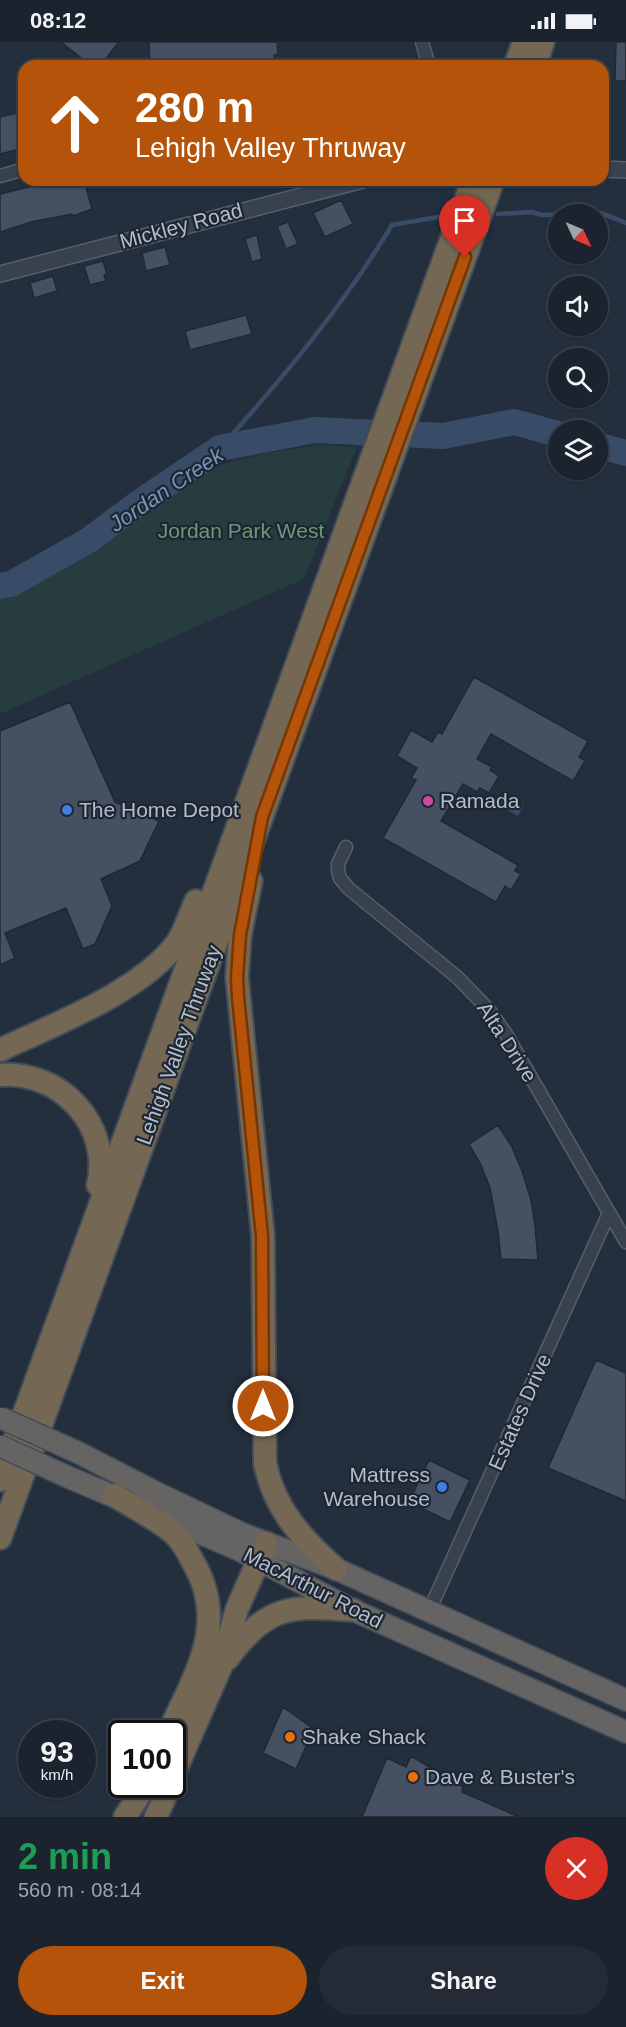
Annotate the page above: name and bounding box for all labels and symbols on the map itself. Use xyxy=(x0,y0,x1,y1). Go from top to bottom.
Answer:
pin xyxy=(439,195,490,257)
street label: Mickley Road xyxy=(117,198,245,253)
north arrow xyxy=(548,204,608,264)
water label: Jordan Creek xyxy=(104,442,229,537)
park label: Jordan Park West xyxy=(158,519,324,542)
place label: Ramada xyxy=(440,789,520,812)
marker: Ramada xyxy=(421,794,435,808)
place label: The Home Depot xyxy=(79,798,239,821)
marker: The Home Depot xyxy=(60,803,74,817)
street label: Lehigh Valley Thruway xyxy=(132,942,226,1148)
street label: Alta Drive xyxy=(473,997,542,1086)
street label: Estates Drive xyxy=(484,1350,555,1474)
position arrow xyxy=(231,1374,295,1438)
place label: Mattress Warehouse xyxy=(323,1463,430,1510)
marker: Mattress Warehouse xyxy=(435,1480,449,1494)
street label: MacArthur Road xyxy=(240,1543,387,1633)
speed limit sign: 100 xyxy=(108,1720,186,1798)
place label: Shake Shack xyxy=(302,1725,426,1748)
marker: Shake Shack xyxy=(283,1730,297,1744)
place label: Dave & Buster's xyxy=(425,1765,575,1788)
marker: Dave & Buster's xyxy=(406,1770,420,1784)

